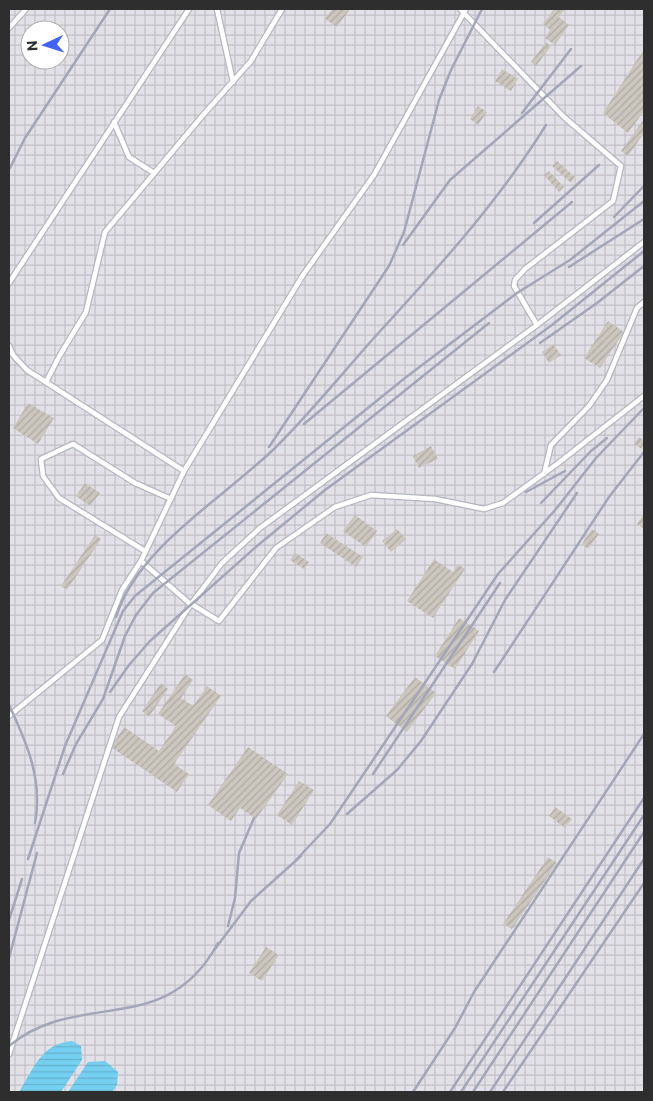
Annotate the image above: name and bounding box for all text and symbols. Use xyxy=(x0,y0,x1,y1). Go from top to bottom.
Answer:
north arrow xyxy=(20,20,70,70)
text: N xyxy=(23,40,40,52)

